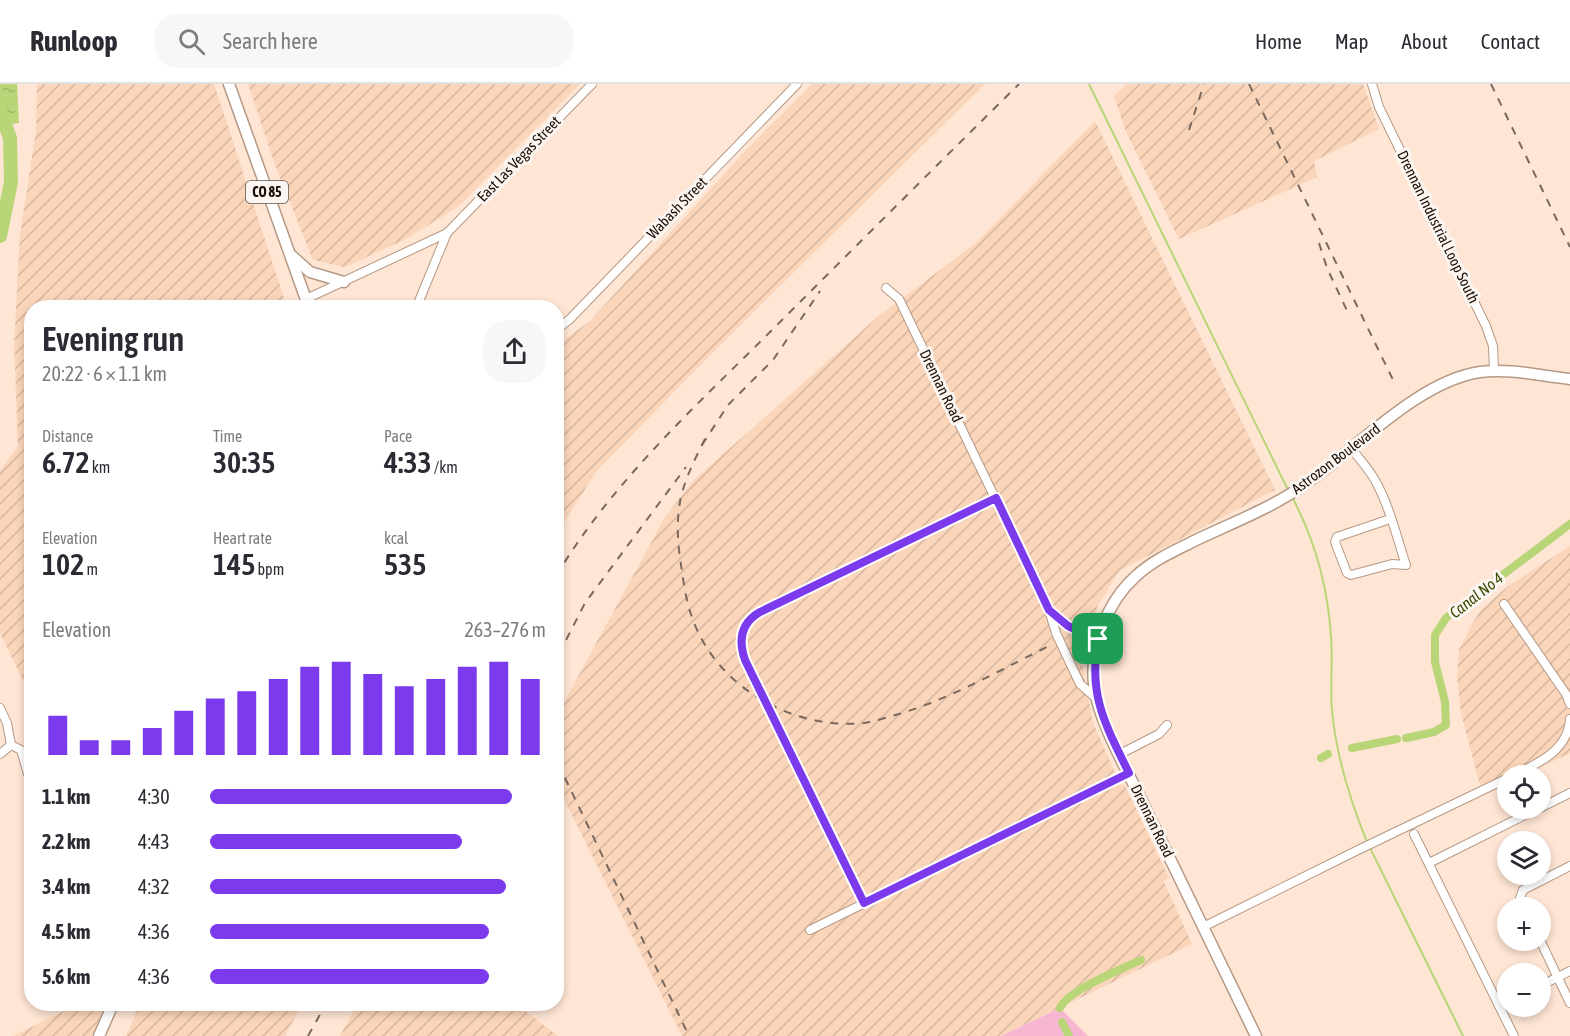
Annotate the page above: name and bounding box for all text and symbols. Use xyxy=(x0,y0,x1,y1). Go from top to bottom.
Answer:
search box xyxy=(154,14,574,68)
text: Runloop xyxy=(30,25,118,57)
icon: search xyxy=(175,25,208,58)
text: Search here xyxy=(223,28,318,54)
text: Home xyxy=(1255,29,1302,53)
text: Map xyxy=(1335,29,1369,53)
text: About xyxy=(1402,29,1448,53)
text: Contact xyxy=(1481,29,1540,53)
street label: East Las Vegas Street xyxy=(474,112,564,205)
street label: Drennan Industrial Loop South xyxy=(1394,148,1483,306)
street label: Wabash Street xyxy=(643,173,710,242)
road number: CO 85 xyxy=(246,181,288,203)
text: Evening run xyxy=(42,320,184,358)
button: share xyxy=(483,320,546,383)
street label: Drennan Road xyxy=(916,346,966,425)
text: 20:22 · 6 × 1.1 km xyxy=(42,362,167,385)
street label: Astrozon Boulevard xyxy=(1288,420,1383,497)
text: Distance xyxy=(42,427,93,445)
text: Time xyxy=(213,427,242,445)
text: Pace xyxy=(384,427,412,445)
text: 6.72 xyxy=(42,445,90,479)
text: 30:35 xyxy=(213,445,275,479)
text: 4:33 xyxy=(384,445,432,479)
text: km xyxy=(90,458,110,476)
text: /km xyxy=(432,458,458,476)
text: Elevation xyxy=(42,529,97,547)
text: Heart rate xyxy=(213,529,272,547)
text: kcal xyxy=(384,529,408,547)
text: 102 xyxy=(42,547,84,581)
text: 145 xyxy=(213,547,255,581)
text: 535 xyxy=(384,547,426,581)
text: m xyxy=(84,560,98,578)
text: bpm xyxy=(255,560,284,578)
water label: Canal No 4 xyxy=(1446,569,1506,621)
pin xyxy=(1072,613,1123,664)
text: Elevation xyxy=(42,618,111,641)
text: 263–276 m xyxy=(464,618,546,641)
icon: arrive xyxy=(1081,622,1114,655)
map controls xyxy=(1497,765,1551,1017)
button: locate xyxy=(1497,765,1551,819)
street label: Drennan Road xyxy=(1127,781,1177,860)
text: 1.1 km xyxy=(42,785,90,808)
text: 4:30 xyxy=(138,785,170,808)
text: 2.2 km xyxy=(42,830,90,853)
text: 4:43 xyxy=(138,830,170,853)
button: layers xyxy=(1497,831,1551,885)
text: 3.4 km xyxy=(42,875,90,898)
text: 4:32 xyxy=(138,875,170,898)
button: + xyxy=(1497,897,1551,951)
text: 4.5 km xyxy=(42,920,90,943)
text: 4:36 xyxy=(138,920,170,943)
button: − xyxy=(1497,963,1551,1017)
text: 5.6 km xyxy=(42,965,90,988)
text: 4:36 xyxy=(138,965,170,988)

